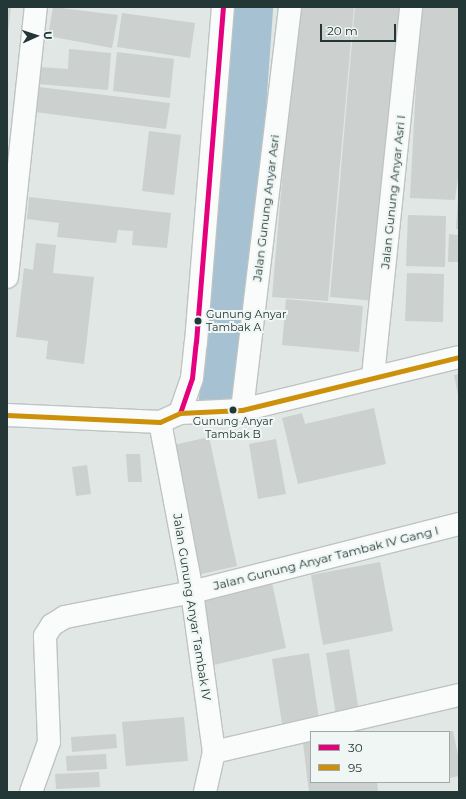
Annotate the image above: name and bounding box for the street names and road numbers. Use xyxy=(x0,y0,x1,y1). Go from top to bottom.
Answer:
street label: Jalan Gunung Anyar Asri I xyxy=(378,114,408,270)
street label: Jalan Gunung Anyar Asri xyxy=(250,134,282,282)
street label: Jalan Gunung Anyar Tambak IV xyxy=(170,512,214,702)
street label: Jalan Gunung Anyar Tambak IV Gang I xyxy=(212,523,440,593)

